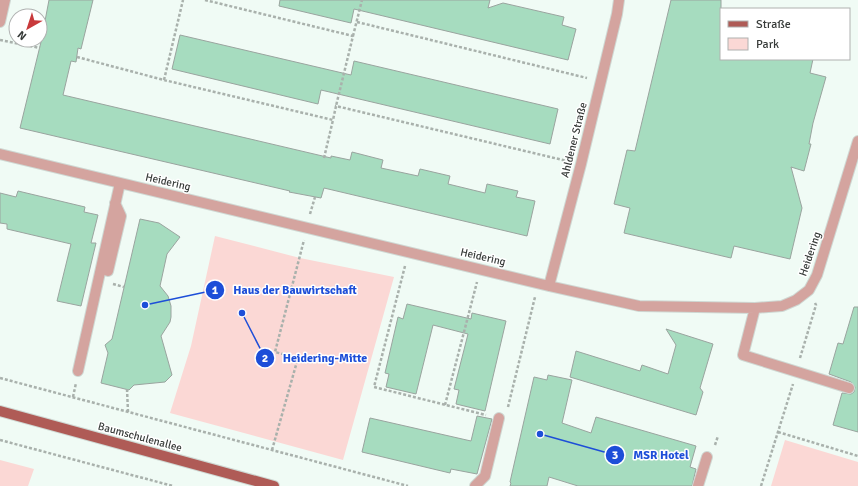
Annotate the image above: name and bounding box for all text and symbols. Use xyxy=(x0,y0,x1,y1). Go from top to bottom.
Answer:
north arrow xyxy=(8,8,48,48)
legend xyxy=(720,8,850,60)
text: Straße xyxy=(756,17,791,32)
text: N xyxy=(15,28,29,43)
text: Park xyxy=(756,37,779,52)
street label: Ahldener Straße xyxy=(558,101,590,179)
street label: Heidering xyxy=(144,170,192,194)
street label: Heidering xyxy=(796,230,824,278)
street label: Heidering xyxy=(459,245,507,269)
callout: Haus der Bauwirtschaft xyxy=(205,278,364,302)
text: 1 xyxy=(212,283,219,298)
text: Haus der Bauwirtschaft xyxy=(233,283,357,298)
callout: Heidering-Mitte xyxy=(255,346,375,370)
text: 2 xyxy=(262,351,268,366)
text: Heidering-Mitte xyxy=(283,351,367,366)
street label: Baumschulenallee xyxy=(97,420,183,454)
callout: MSR Hotel xyxy=(605,443,696,467)
text: 3 xyxy=(612,448,618,463)
text: MSR Hotel xyxy=(633,448,689,463)

